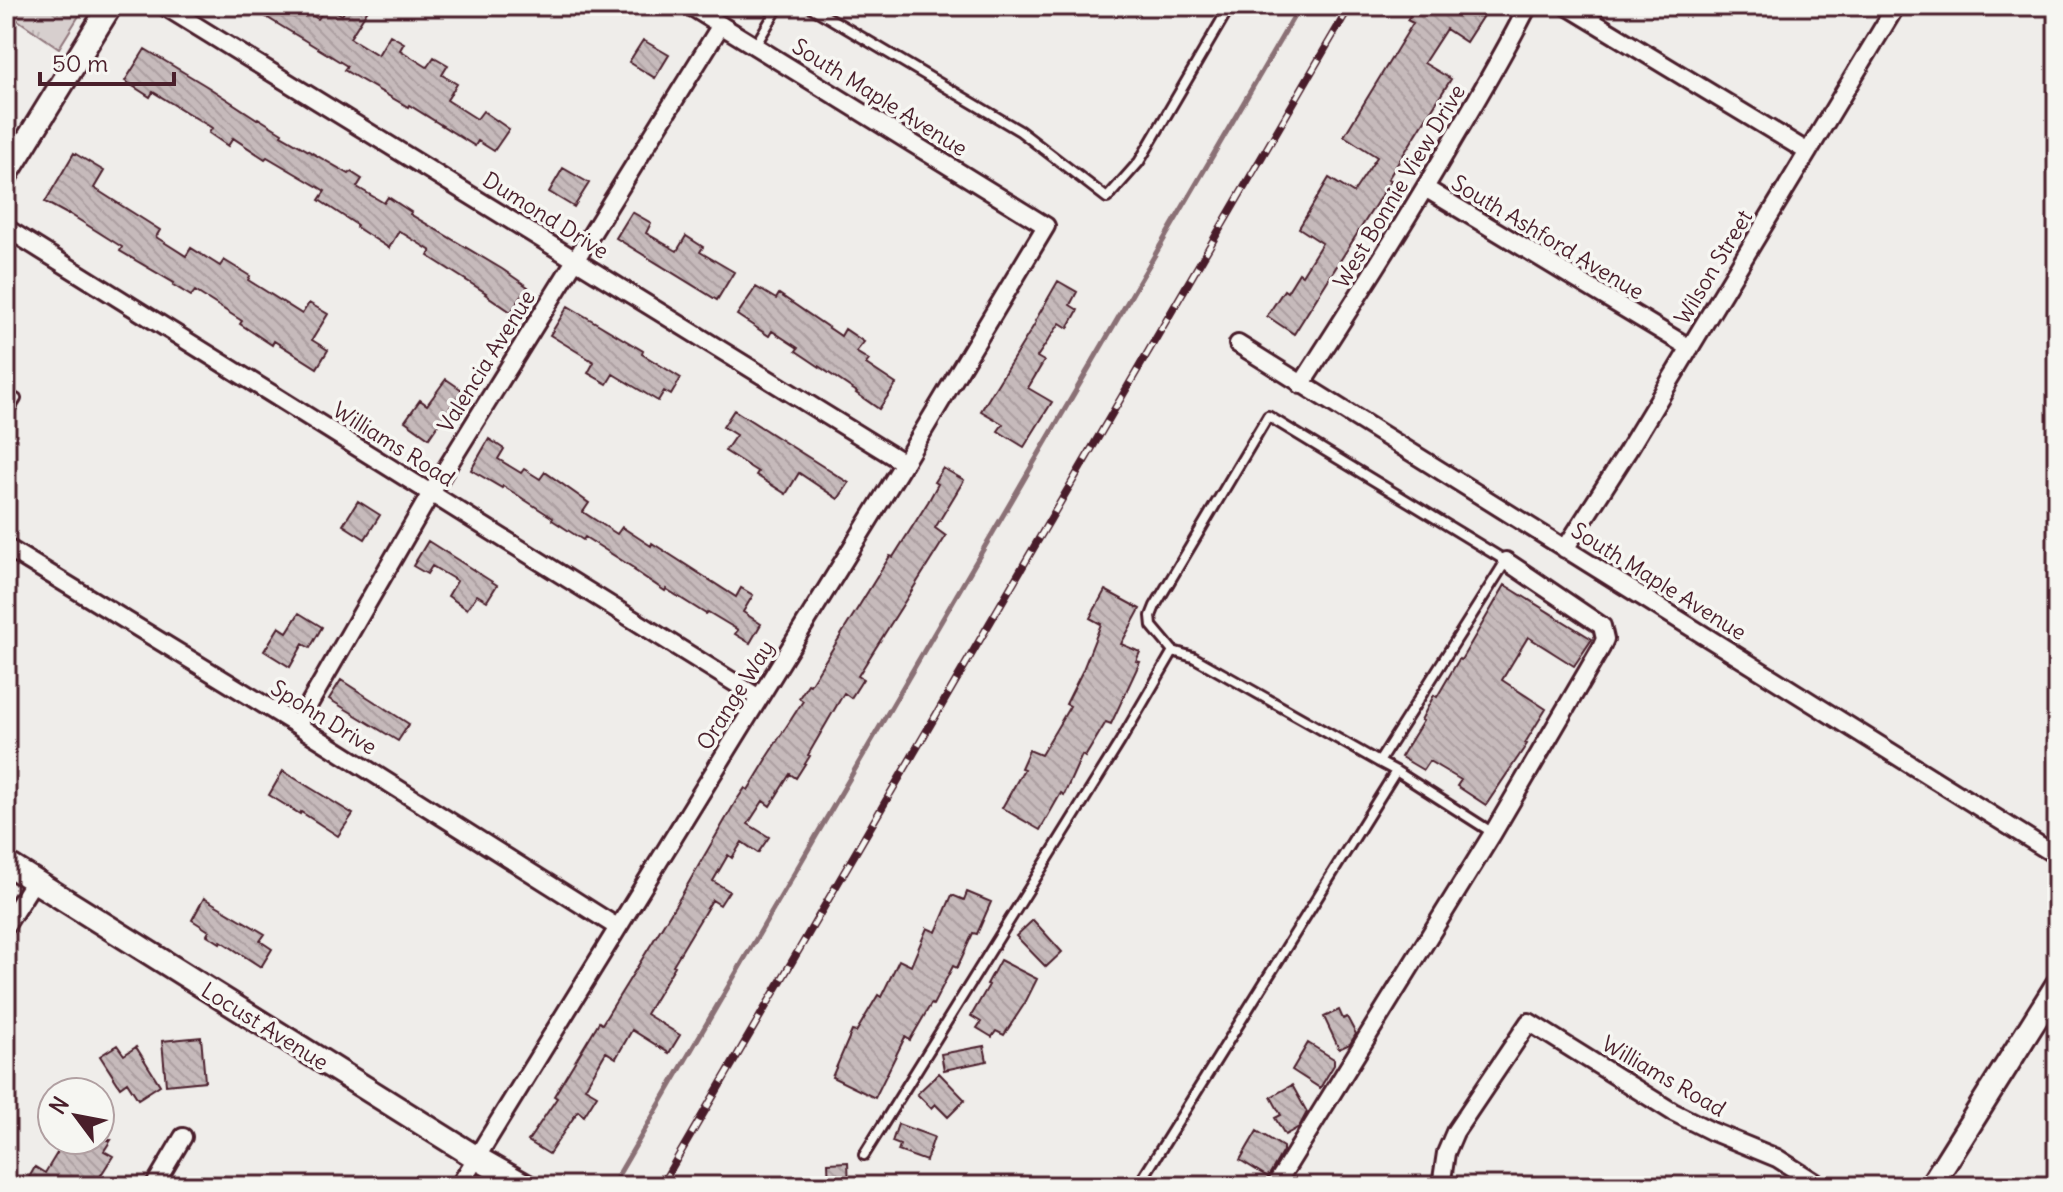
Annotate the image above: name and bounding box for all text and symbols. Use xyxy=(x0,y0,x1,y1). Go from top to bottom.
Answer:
street label: South Maple Avenue xyxy=(787,32,973,162)
scale bar xyxy=(40,36,174,86)
text: 50 m xyxy=(52,48,108,78)
street label: West Bonnie View Drive xyxy=(1327,79,1471,293)
street label: Dumond Drive xyxy=(478,165,614,265)
street label: South Ashford Avenue xyxy=(1447,168,1649,306)
street label: Wilson Street xyxy=(1668,205,1758,329)
street label: Valencia Avenue xyxy=(431,285,541,437)
street label: Williams Road xyxy=(328,395,460,493)
street label: South Maple Avenue xyxy=(1566,516,1752,646)
street label: Orange Way xyxy=(690,635,780,755)
street label: Spohn Drive xyxy=(266,673,382,761)
street label: Locust Avenue xyxy=(196,976,334,1076)
street label: Williams Road xyxy=(1597,1029,1731,1123)
north arrow xyxy=(36,1076,116,1156)
text: N xyxy=(43,1092,75,1119)

